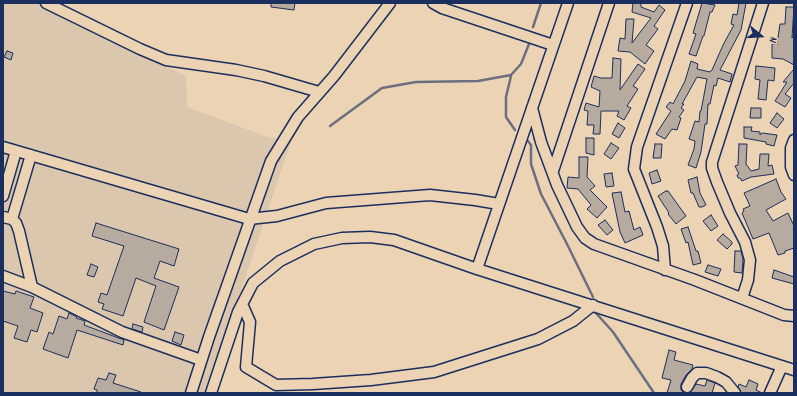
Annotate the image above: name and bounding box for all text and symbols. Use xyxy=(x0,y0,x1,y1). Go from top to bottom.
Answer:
north arrow xyxy=(741,16,781,56)
text: N xyxy=(764,35,781,45)

